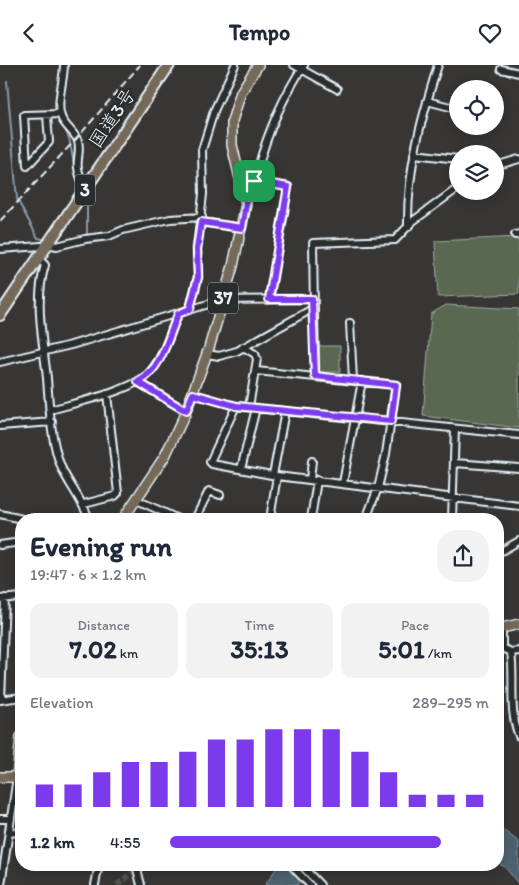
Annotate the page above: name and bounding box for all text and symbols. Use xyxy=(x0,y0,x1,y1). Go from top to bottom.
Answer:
icon: back xyxy=(15,19,43,47)
text: Tempo xyxy=(229,19,290,46)
icon: heart xyxy=(476,19,504,47)
map controls xyxy=(449,80,504,200)
button: locate xyxy=(449,80,504,135)
street label: 国道3号 xyxy=(84,84,140,152)
button: layers xyxy=(449,145,504,200)
pin xyxy=(233,160,275,202)
icon: arrive xyxy=(240,167,268,195)
road number: 3 xyxy=(75,175,95,205)
road number: 37 xyxy=(208,283,238,313)
text: Evening run xyxy=(30,529,172,563)
button: share xyxy=(437,530,489,582)
text: 19:47 · 6 × 1.2 km xyxy=(30,565,146,584)
text: Distance xyxy=(78,617,130,634)
text: Time xyxy=(245,617,274,634)
text: Pace xyxy=(401,617,429,634)
text: 7.02 xyxy=(69,634,117,664)
text: 35:13 xyxy=(230,634,289,664)
text: 5:01 xyxy=(378,634,425,664)
text: km xyxy=(117,645,138,662)
text: /km xyxy=(425,645,452,662)
text: Elevation xyxy=(30,693,94,712)
text: 289–295 m xyxy=(412,693,489,712)
text: 1.2 km xyxy=(30,833,75,852)
text: 4:55 xyxy=(110,833,140,852)

